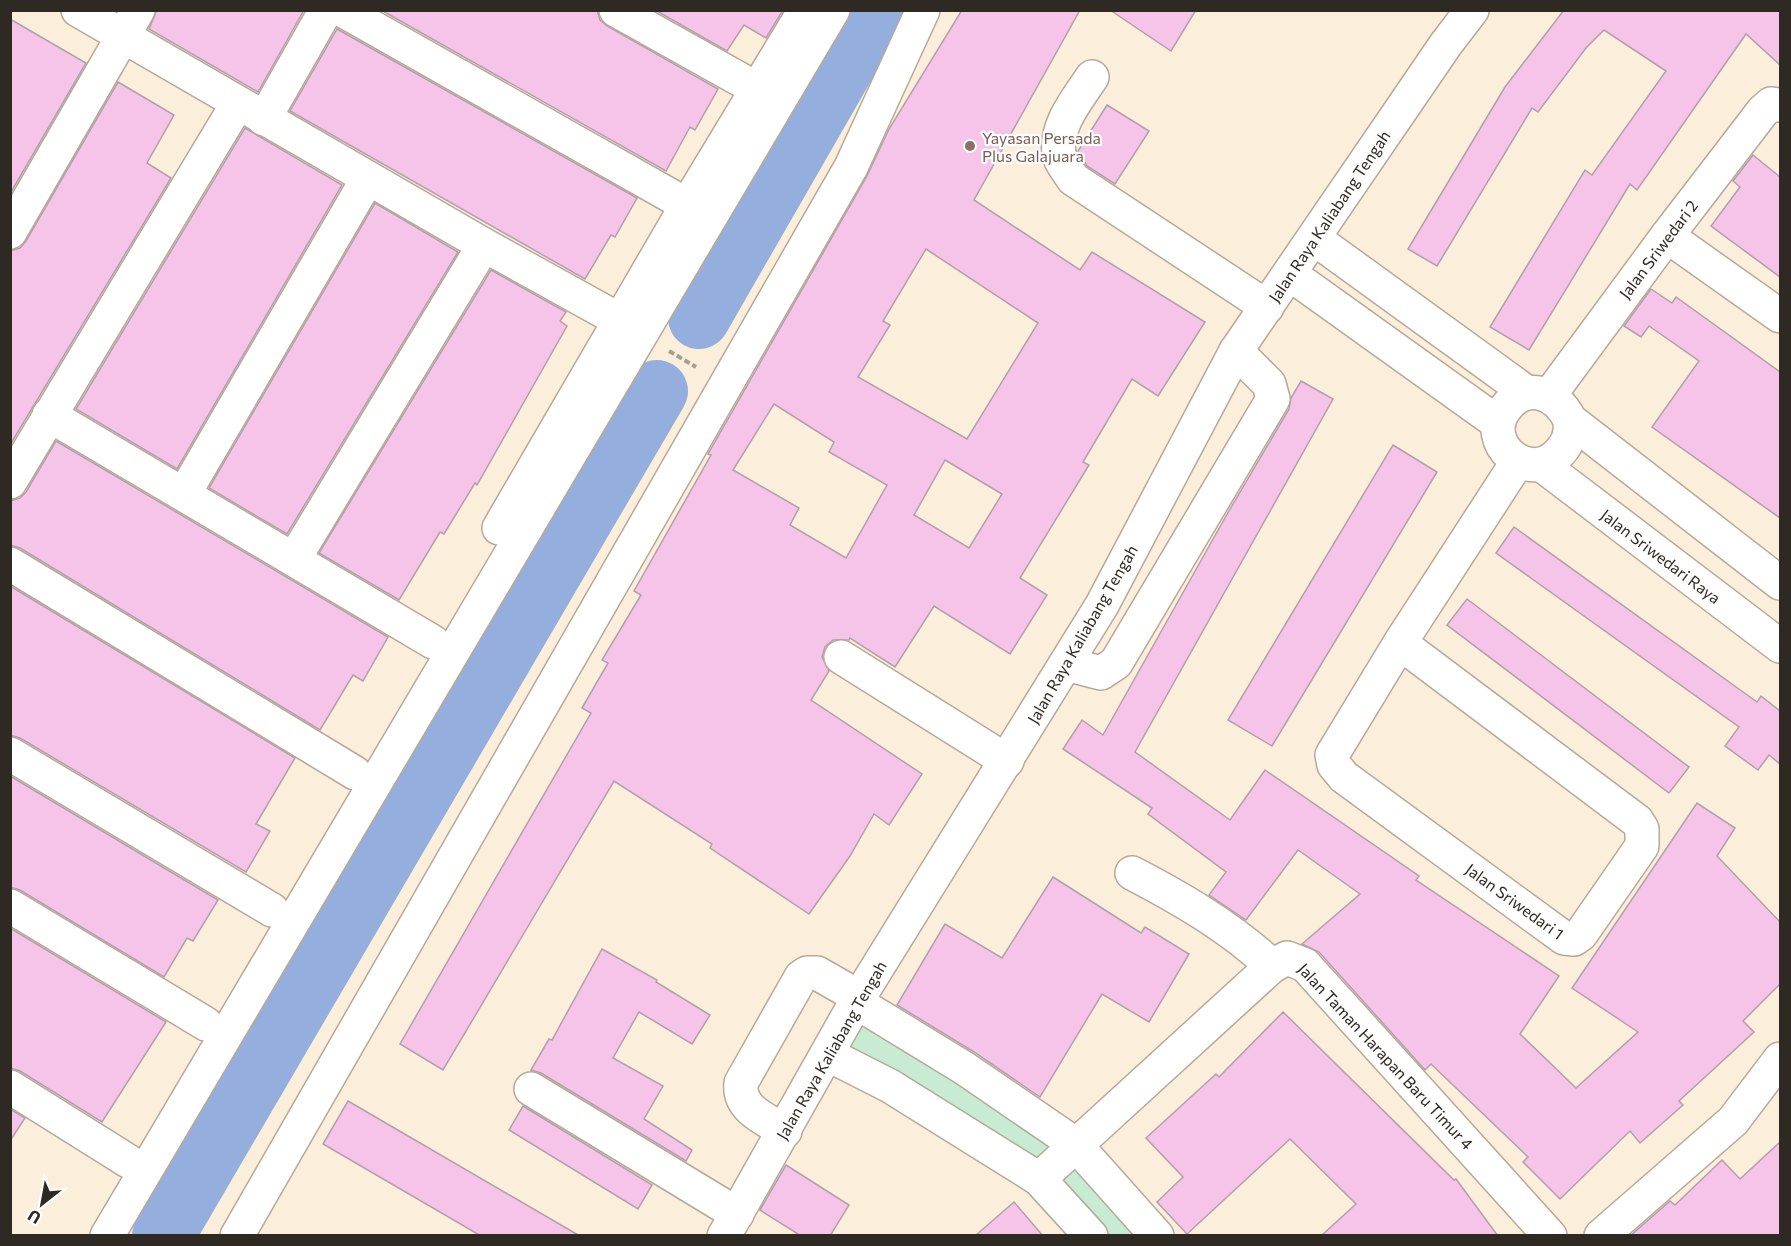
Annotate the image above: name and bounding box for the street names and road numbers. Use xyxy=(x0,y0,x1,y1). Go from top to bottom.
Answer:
street label: Jalan Raya Kaliabang Tengah xyxy=(1264,126,1394,306)
street label: Jalan Sriwedari 2 xyxy=(1615,196,1701,302)
street label: Jalan Sriwedari Raya xyxy=(1597,505,1725,607)
street label: Jalan Raya Kaliabang Tengah xyxy=(1023,541,1141,727)
street label: Jalan Sriwedari 1 xyxy=(1462,859,1568,943)
street label: Jalan Raya Kaliabang Tengah xyxy=(772,957,890,1143)
street label: Jalan Taman Harapan Baru Timur 4 xyxy=(1295,959,1478,1153)

